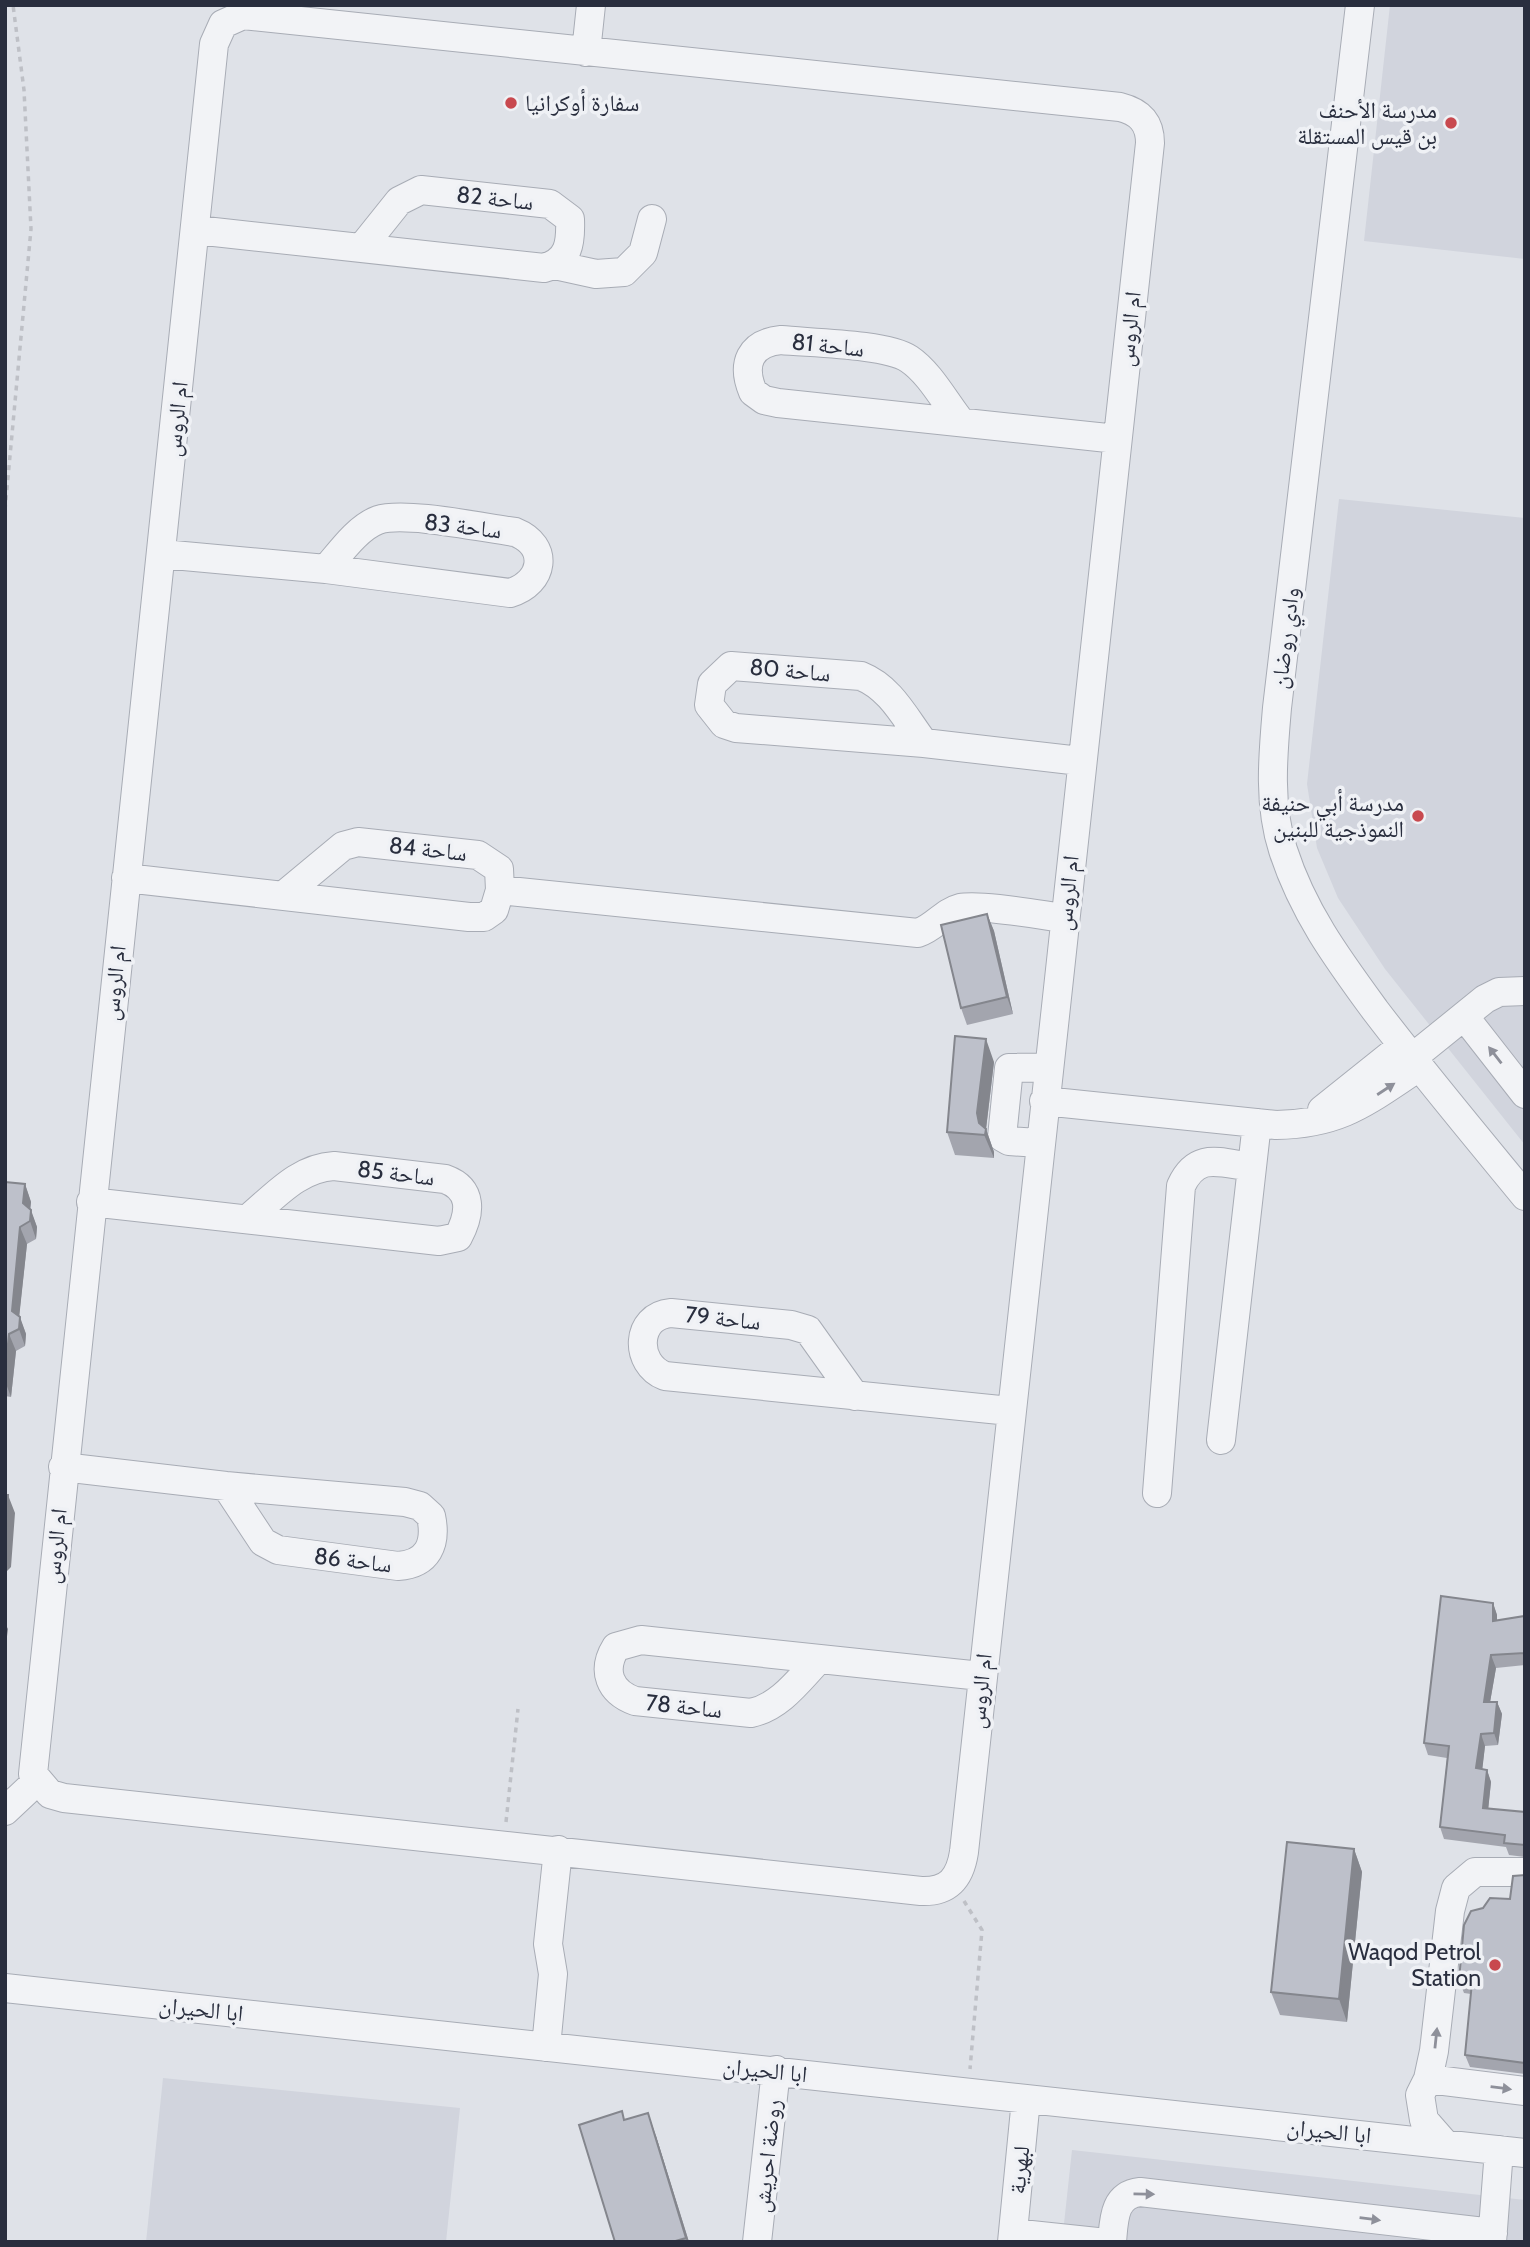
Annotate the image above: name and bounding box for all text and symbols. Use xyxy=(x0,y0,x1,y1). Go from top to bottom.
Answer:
place label: سفارة أوكرانيا xyxy=(525,89,639,117)
marker: سفارة أوكرانيا xyxy=(503,95,519,111)
place label: مدرسة الأحنف بن قيس المستقلة xyxy=(1297,96,1437,150)
marker: مدرسة الأحنف بن قيس المستقلة xyxy=(1443,115,1459,131)
street label: ساحة 82 xyxy=(455,180,535,216)
street label: ام الروس xyxy=(1111,290,1149,368)
street label: ساحة 81 xyxy=(790,327,866,363)
street label: ام الروس xyxy=(158,380,196,458)
street label: ساحة 83 xyxy=(423,507,503,545)
street label: وادي روضان xyxy=(1265,586,1310,691)
street label: ساحة 80 xyxy=(748,653,832,687)
place label: مدرسة أبي حنيفة النموذجية للبنين xyxy=(1261,789,1404,843)
marker: مدرسة أبي حنيفة النموذجية للبنين xyxy=(1410,808,1426,824)
street label: ساحة 84 xyxy=(388,831,468,867)
street label: ام الروس xyxy=(1049,854,1087,932)
street label: ام الروس xyxy=(96,944,134,1022)
one-way arrow xyxy=(1488,1046,1502,1064)
one-way arrow xyxy=(1376,1083,1395,1096)
street label: ساحة 85 xyxy=(356,1154,436,1192)
street label: ساحة 79 xyxy=(684,1300,762,1336)
street label: ام الروس xyxy=(37,1507,75,1585)
street label: ساحة 86 xyxy=(312,1541,394,1579)
street label: ام الروس xyxy=(962,1652,1000,1730)
street label: ساحة 78 xyxy=(644,1688,724,1724)
place label: Waqod Petrol Station xyxy=(1348,1938,1482,1992)
marker: Waqod Petrol Station xyxy=(1487,1957,1503,1973)
street label: ابا الحيران xyxy=(157,1991,245,2027)
one-way arrow xyxy=(1430,2027,1441,2049)
street label: ابا الحيران xyxy=(721,2052,809,2088)
one-way arrow xyxy=(1490,2082,1512,2093)
street label: روضة احريش xyxy=(747,2098,787,2214)
street label: ابا الحيران xyxy=(1285,2113,1373,2149)
street label: لبهرية xyxy=(1003,2145,1035,2195)
one-way arrow xyxy=(1133,2188,1155,2199)
one-way arrow xyxy=(1359,2213,1381,2224)

